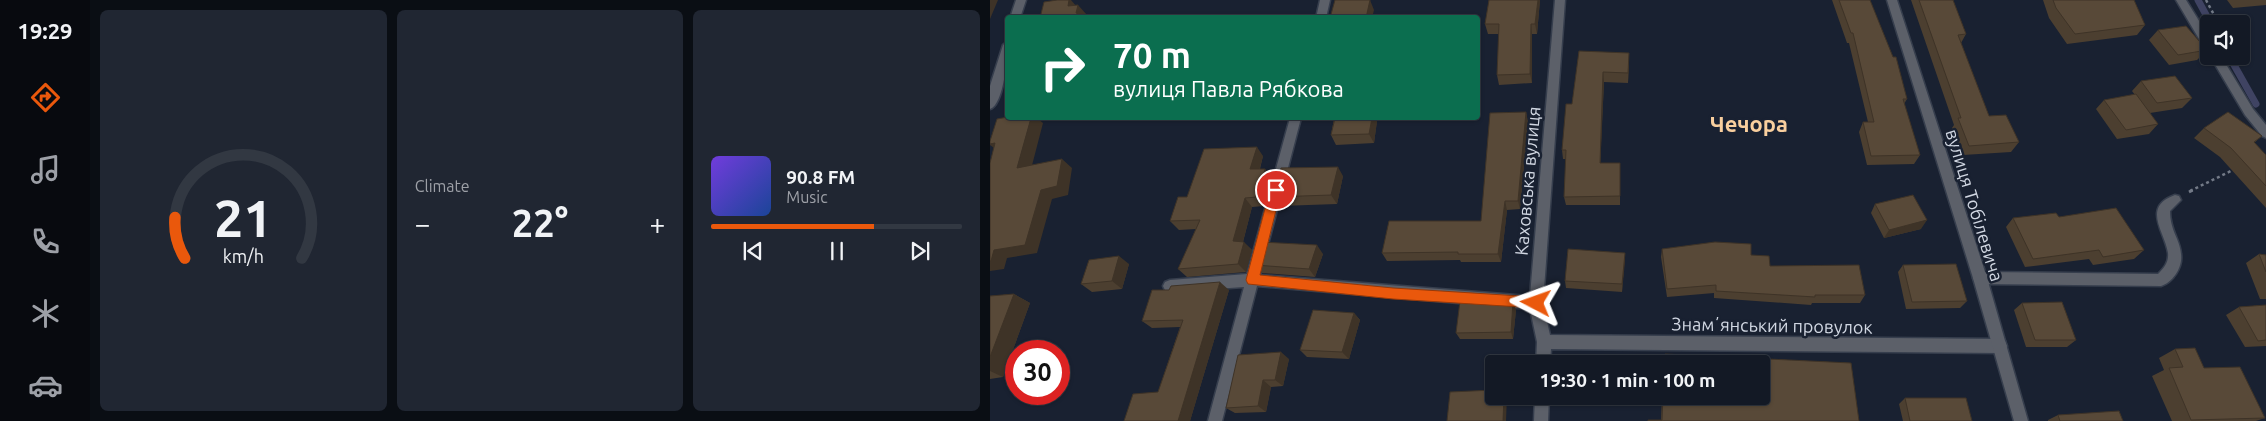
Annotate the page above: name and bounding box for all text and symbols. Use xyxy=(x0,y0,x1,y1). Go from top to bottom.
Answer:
map controls xyxy=(2200,15,2250,65)
button: sound xyxy=(2200,15,2250,65)
text: 19:29 xyxy=(17,18,73,43)
icon: right xyxy=(1030,35,1095,100)
text: 70 m xyxy=(1113,35,1191,75)
text: вулиця Павла Рябкова xyxy=(1113,76,1344,101)
icon: directions xyxy=(28,80,63,115)
street label: Каховська вулиця xyxy=(1511,106,1543,256)
district label: Чечора xyxy=(1710,111,1788,136)
street label: вулиця Тобілевича xyxy=(1942,126,2008,284)
icon: music xyxy=(28,152,63,187)
text: 90.8 FM xyxy=(786,166,855,188)
pin xyxy=(1255,169,1297,211)
icon: arrive xyxy=(1262,176,1290,204)
text: Climate xyxy=(415,177,470,195)
text: Music xyxy=(786,188,828,206)
text: 21 xyxy=(214,189,273,247)
text: 22° xyxy=(512,202,568,244)
text: − xyxy=(415,208,430,239)
text: + xyxy=(650,208,665,239)
icon: phone xyxy=(28,224,63,259)
icon: previous xyxy=(739,237,767,265)
icon: pause xyxy=(823,237,851,265)
icon: next xyxy=(906,237,934,265)
text: km/h xyxy=(223,246,264,266)
position arrow xyxy=(1509,276,1561,328)
icon: climate xyxy=(28,296,63,331)
street label: Знамʼянський провулок xyxy=(1671,313,1873,337)
speed limit sign: 30 xyxy=(1005,340,1070,405)
icon: car xyxy=(28,368,63,403)
text: 19:30 · 1 min · 100 m xyxy=(1540,369,1715,391)

